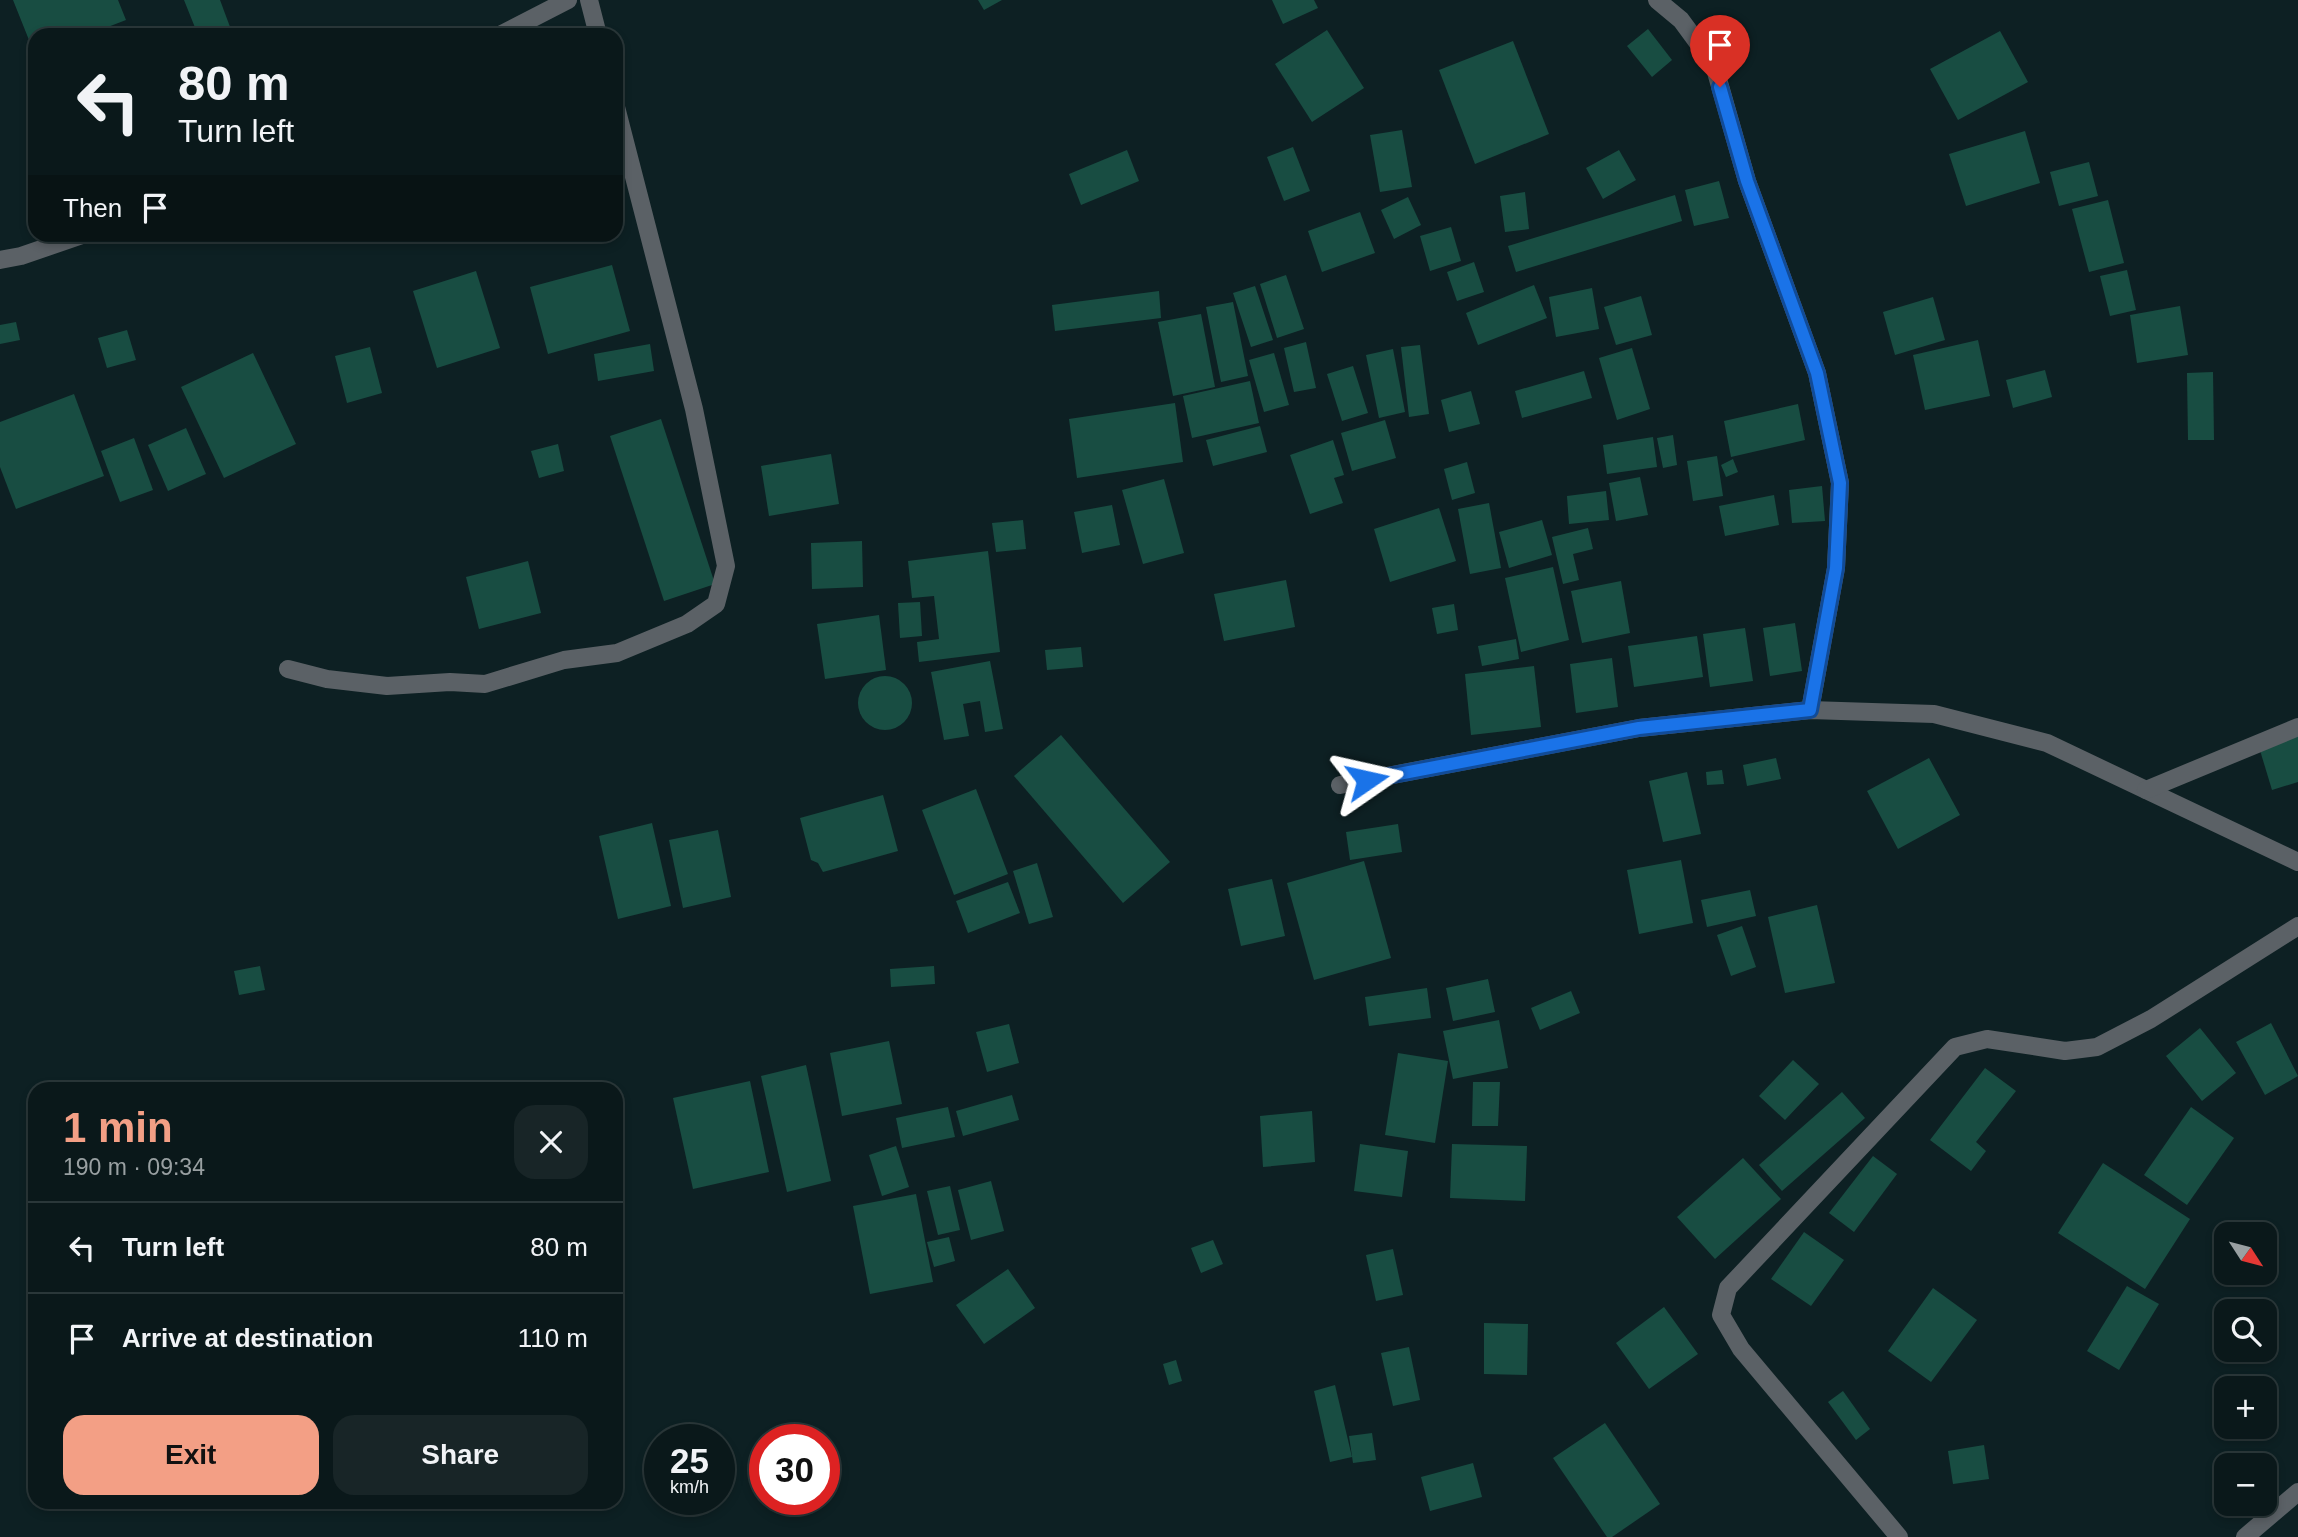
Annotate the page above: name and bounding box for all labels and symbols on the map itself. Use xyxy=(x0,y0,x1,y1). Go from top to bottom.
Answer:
pin xyxy=(1690,15,1750,87)
position arrow xyxy=(1330,743,1404,817)
north arrow xyxy=(2214,1222,2277,1284)
speed limit sign: 30 xyxy=(749,1424,840,1515)

